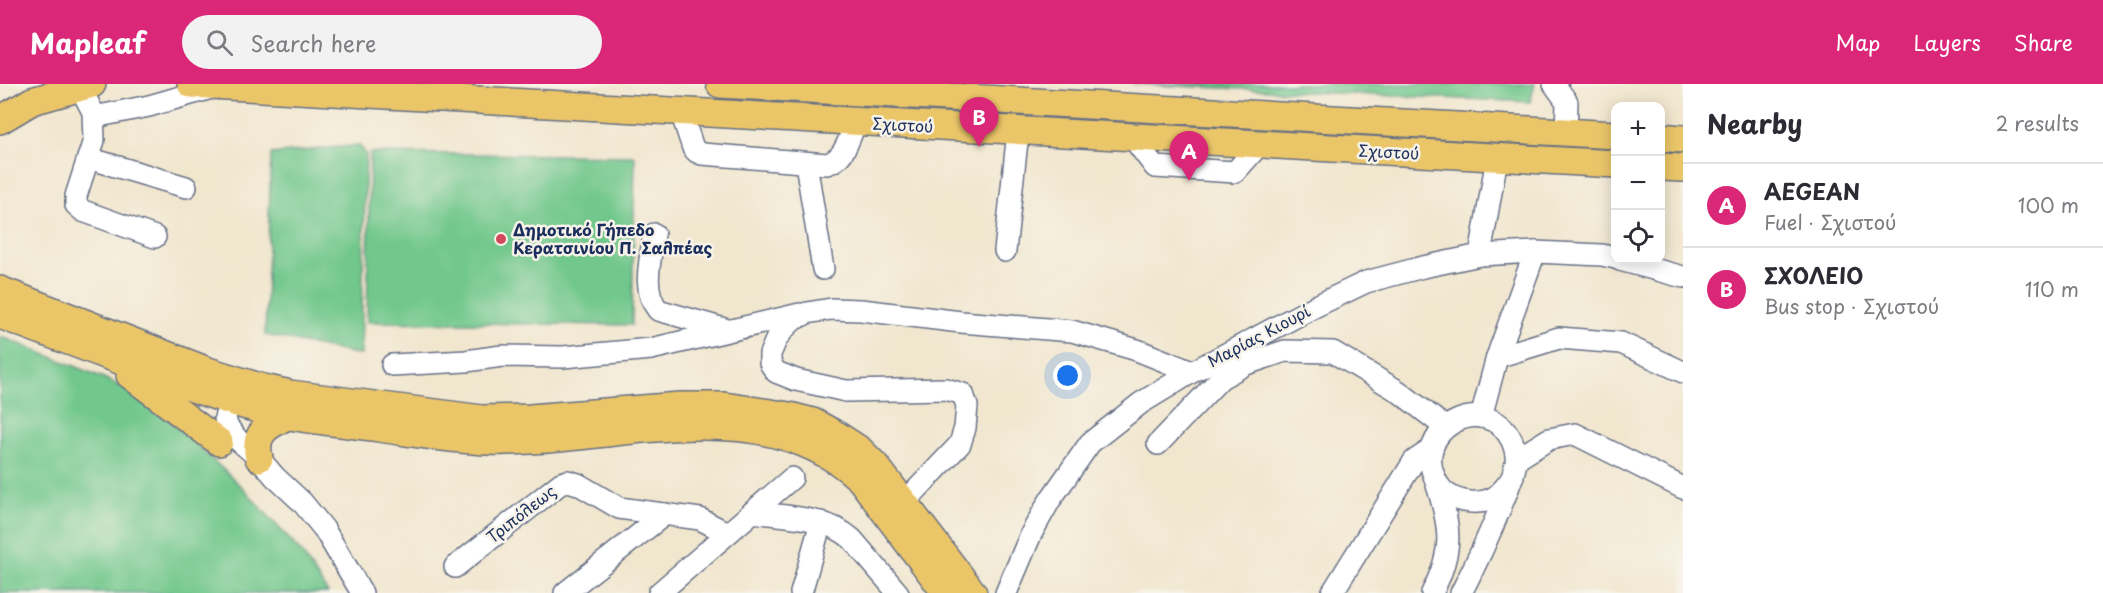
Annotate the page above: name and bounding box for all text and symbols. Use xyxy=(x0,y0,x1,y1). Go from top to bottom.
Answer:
search box xyxy=(182,15,602,69)
text: Mapleaf xyxy=(30,21,146,64)
icon: search xyxy=(203,26,236,59)
text: Search here xyxy=(251,26,376,59)
text: Map xyxy=(1836,26,1880,58)
text: Layers xyxy=(1913,26,1981,58)
text: Share xyxy=(2014,26,2073,58)
pin: B xyxy=(960,98,998,147)
map controls xyxy=(1611,102,1665,264)
button: + xyxy=(1611,102,1665,156)
text: Nearby xyxy=(1707,104,1802,143)
text: 2 results xyxy=(1996,108,2079,138)
street label: Σχιστού xyxy=(872,110,934,138)
pin: A xyxy=(1170,132,1208,181)
street label: Σχιστού xyxy=(1358,137,1420,165)
button: − xyxy=(1611,156,1665,210)
text: AEGEAN xyxy=(1764,174,1860,207)
text: A xyxy=(1719,190,1734,220)
text: 100 m xyxy=(2018,190,2079,220)
text: Fuel · Σχιστού xyxy=(1764,207,1897,237)
button: locate xyxy=(1611,210,1665,264)
place label: Δημοτικό Γήπεδο Κερατσινίου Π. Σαλπέας xyxy=(513,217,713,259)
marker: Δημοτικό Γήπεδο Κερατσινίου Π. Σαλπέας xyxy=(494,232,508,246)
text: ΣΧΟΛΕΙΟ xyxy=(1764,258,1863,291)
text: B xyxy=(1720,274,1733,304)
text: 110 m xyxy=(2025,274,2079,304)
text: Bus stop · Σχιστού xyxy=(1764,291,1939,321)
street label: Μαρίας Κιουρί xyxy=(1203,298,1314,372)
your location xyxy=(1053,361,1082,390)
street label: Τριπόλεως xyxy=(481,478,560,548)

